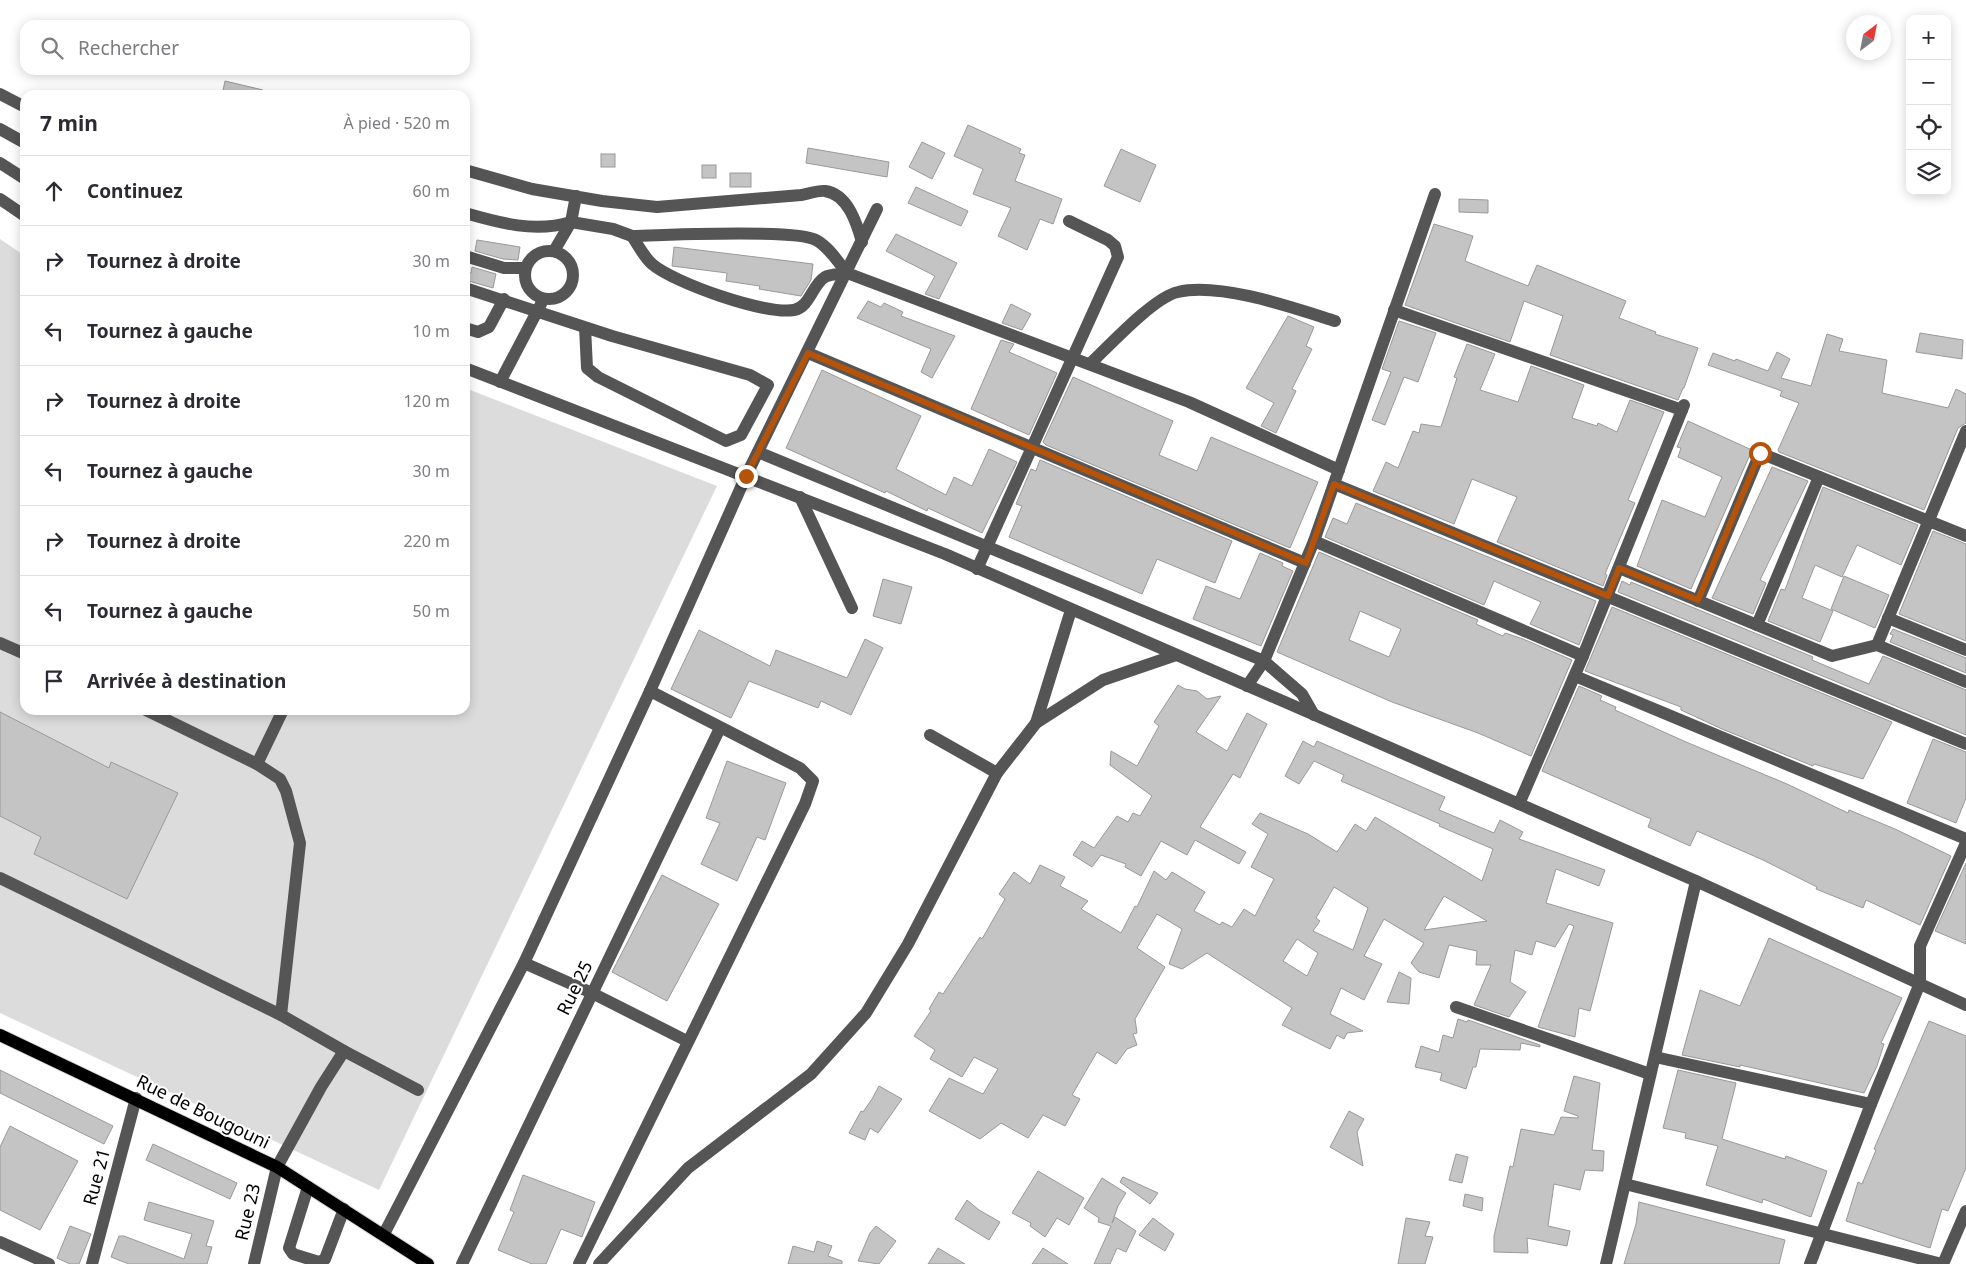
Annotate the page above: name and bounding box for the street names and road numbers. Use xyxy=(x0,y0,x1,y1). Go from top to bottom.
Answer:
street label: Rue 25 xyxy=(551,956,598,1019)
street label: Rue de Bougouni xyxy=(133,1068,274,1154)
street label: Rue 21 xyxy=(77,1146,115,1208)
street label: Rue 23 xyxy=(229,1181,265,1243)

